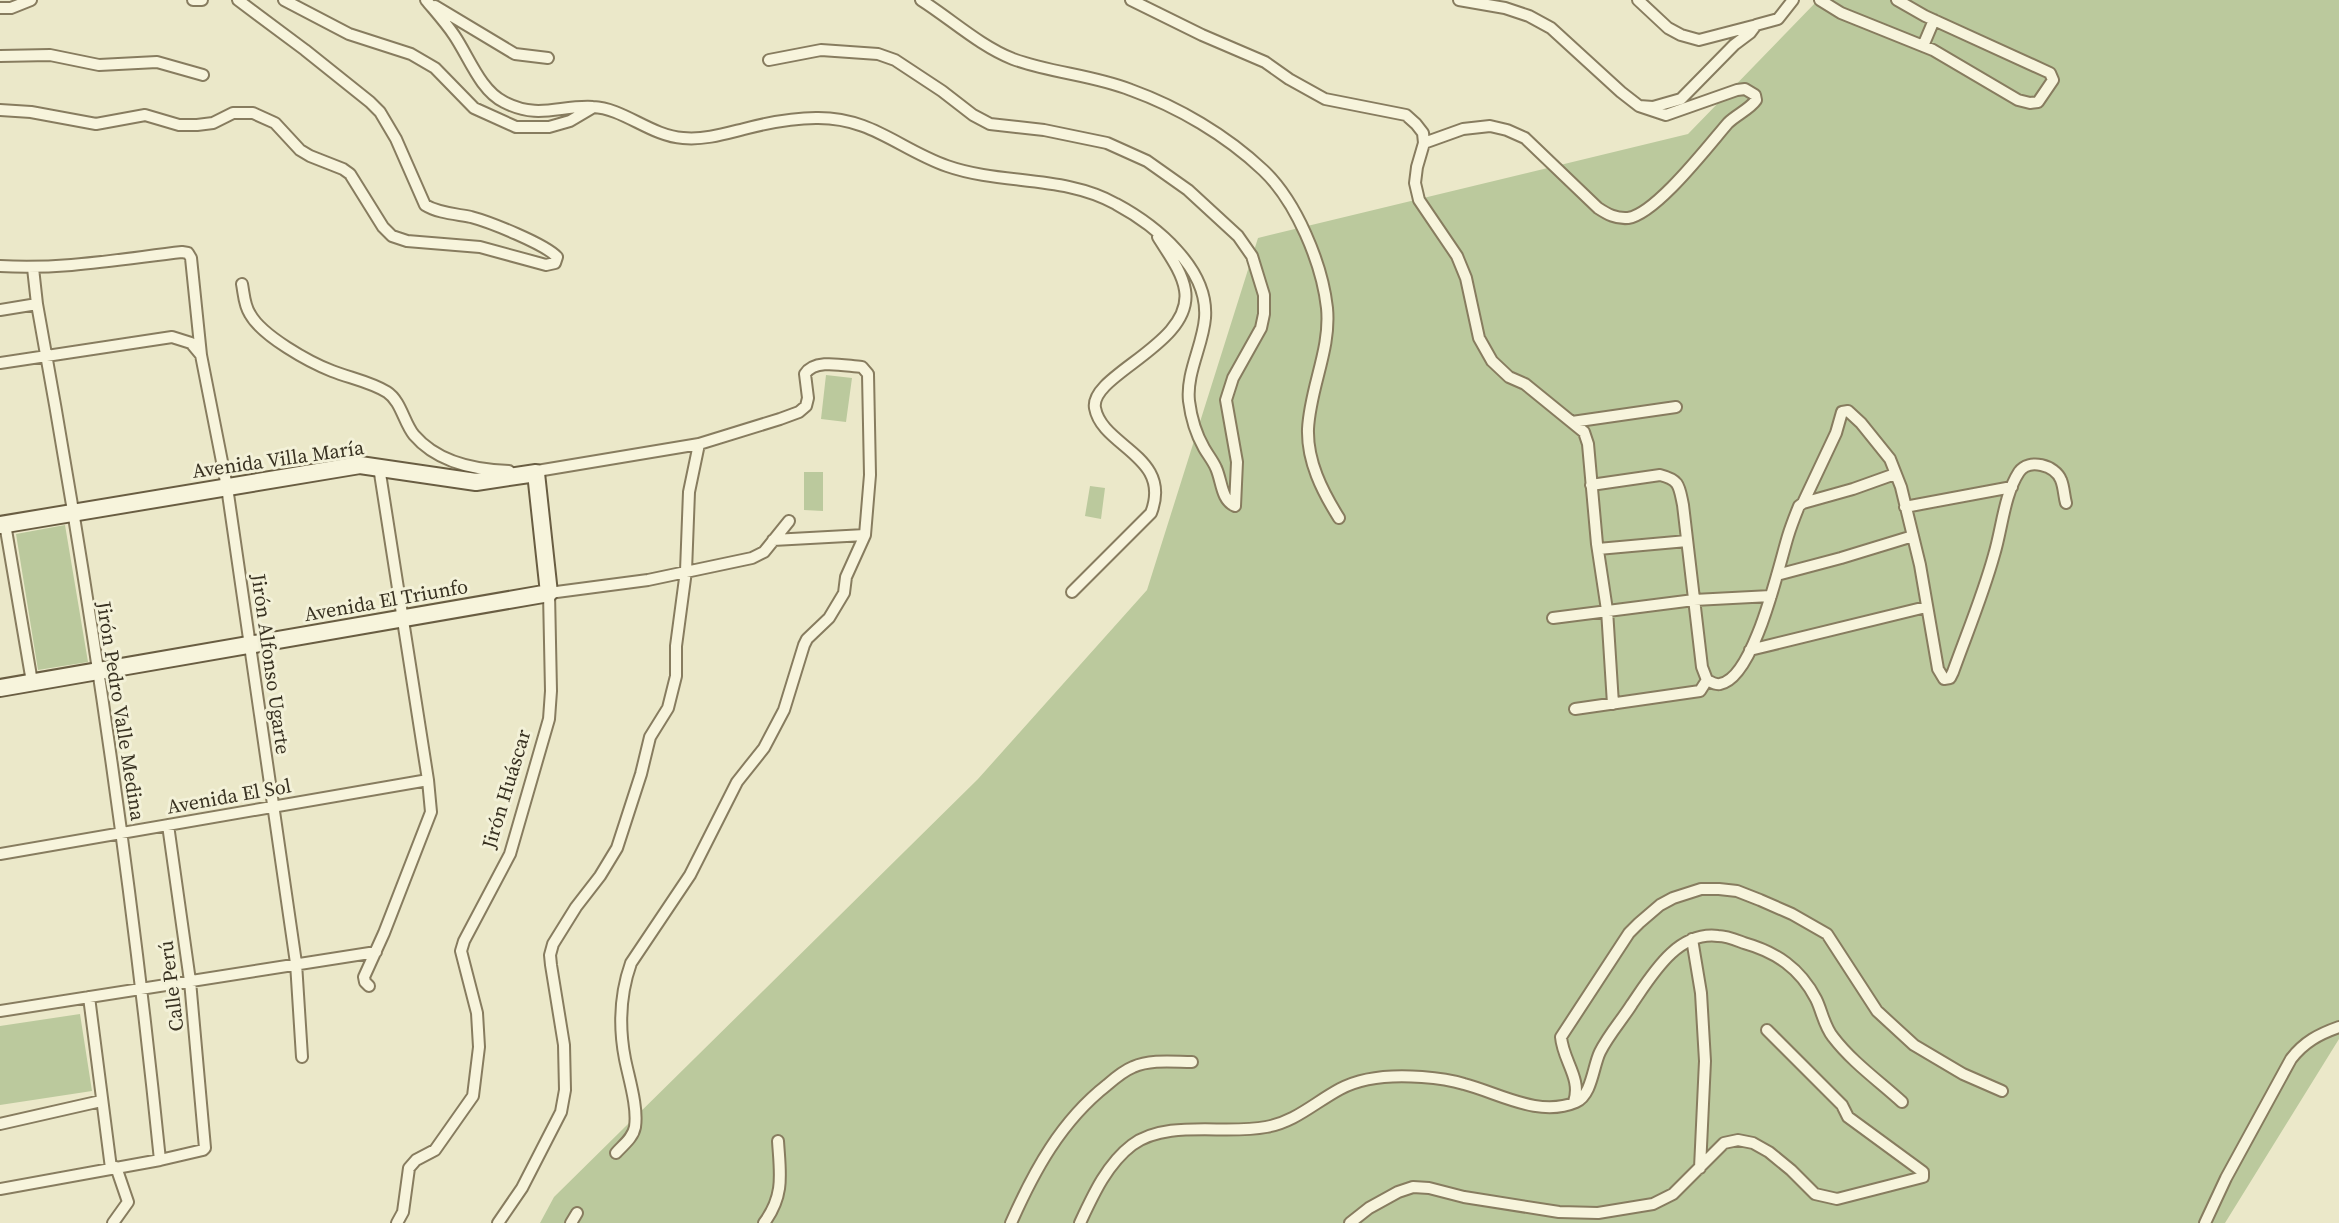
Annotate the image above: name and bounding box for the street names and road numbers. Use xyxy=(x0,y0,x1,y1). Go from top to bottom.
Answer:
street label: Avenida Villa María xyxy=(190,433,366,485)
street label: Jirón Alfonso Ugarte xyxy=(244,571,298,756)
street label: Avenida El Triunfo xyxy=(302,572,470,628)
street label: Jirón Pedro Valle Medina xyxy=(90,598,152,824)
street label: Jirón Huáscar xyxy=(474,725,538,853)
street label: Avenida El Sol xyxy=(165,771,293,821)
street label: Calle Perú xyxy=(152,939,190,1033)

